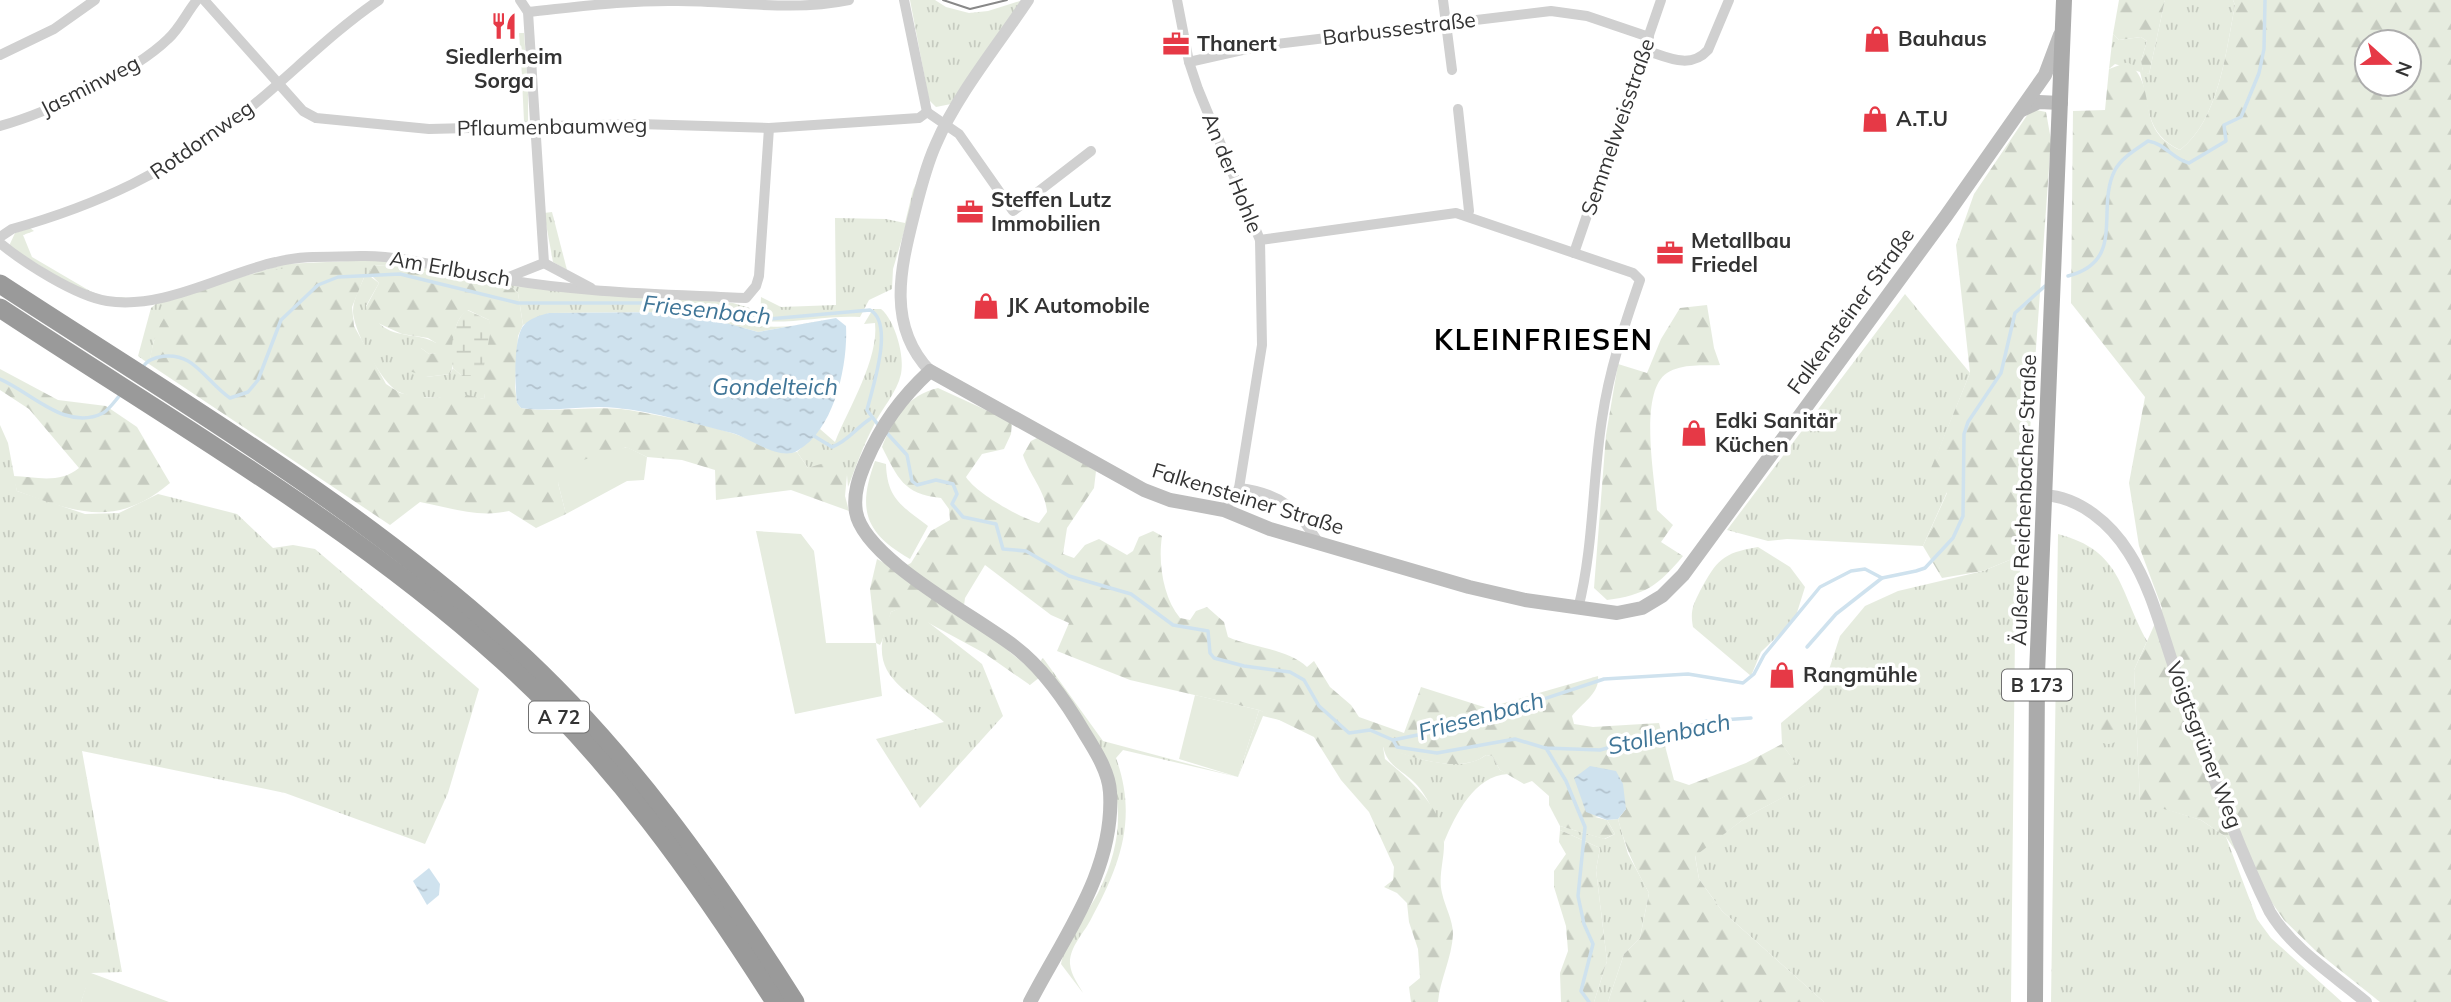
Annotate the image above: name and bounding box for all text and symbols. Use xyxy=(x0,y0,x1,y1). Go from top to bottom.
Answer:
street label: Barbussestraße xyxy=(1321,6,1477,50)
restaurant icon: Siedlerheim Sorga xyxy=(489,11,519,41)
shop icon: Bauhaus xyxy=(1862,24,1892,54)
place label: Bauhaus xyxy=(1898,25,1987,51)
north arrow xyxy=(2353,28,2423,98)
office icon: Thanert xyxy=(1161,29,1191,59)
place label: Thanert xyxy=(1197,30,1277,56)
street label: Semmelweisstraße xyxy=(1575,35,1660,218)
place label: Siedlerheim Sorga xyxy=(445,43,563,93)
street label: Jasminweg xyxy=(36,49,143,121)
text: N xyxy=(2390,58,2418,80)
street label: Rotdornweg xyxy=(145,94,258,184)
shop icon: A.T.U xyxy=(1860,104,1890,134)
place label: A.T.U xyxy=(1896,105,1948,131)
street label: An der Hohle xyxy=(1197,109,1269,236)
street label: Pflaumenbaumweg xyxy=(457,111,647,141)
place label: Steffen Lutz Immobilien xyxy=(991,186,1112,236)
office icon: Steffen Lutz Immobilien xyxy=(955,197,985,227)
street label: Falkensteiner Straße xyxy=(1781,222,1919,399)
place label: Metallbau Friedel xyxy=(1691,227,1791,277)
office icon: Metallbau Friedel xyxy=(1655,238,1685,268)
street label: Am Erlbusch xyxy=(388,245,513,291)
water label: Friesenbach xyxy=(641,288,773,331)
shop icon: JK Automobile xyxy=(971,291,1001,321)
place label: JK Automobile xyxy=(1007,292,1150,318)
district label: KLEINFRIESEN xyxy=(1434,322,1654,357)
street label: Äußere Reichenbacher Straße xyxy=(2005,354,2041,646)
water label: Gondelteich xyxy=(712,372,838,401)
place label: Edki Sanitär Küchen xyxy=(1715,407,1838,457)
shop icon: Edki Sanitär Küchen xyxy=(1679,418,1709,448)
street label: Falkensteiner Straße xyxy=(1149,456,1347,540)
street label: Voigtsgrüner Weg xyxy=(2161,658,2249,832)
shop icon: Rangmühle xyxy=(1767,660,1797,690)
place label: Rangmühle xyxy=(1803,661,1917,687)
road number: B 173 xyxy=(2002,670,2072,700)
water label: Friesenbach xyxy=(1415,685,1547,746)
road number: A 72 xyxy=(529,702,589,732)
water label: Stollenbach xyxy=(1605,706,1733,761)

